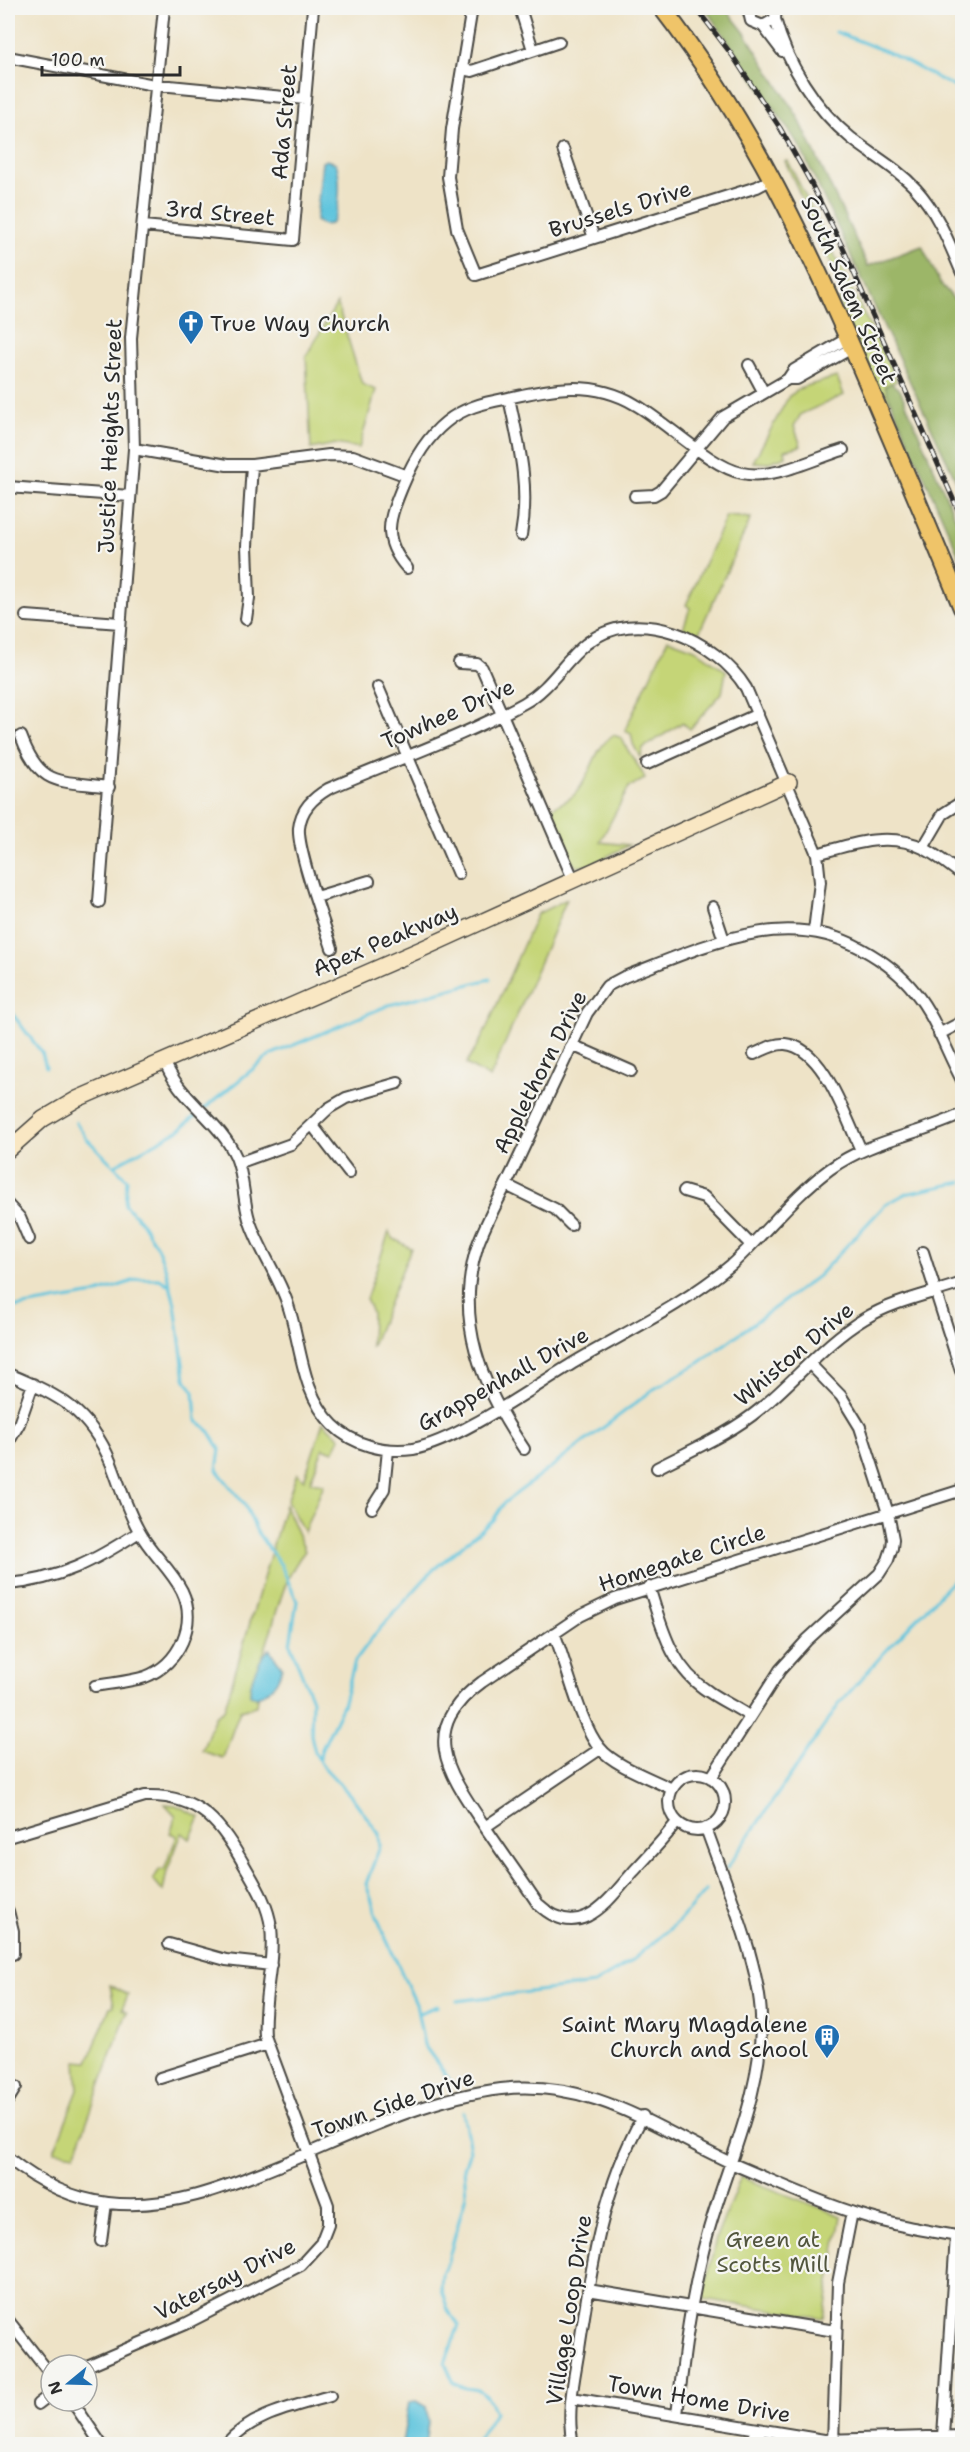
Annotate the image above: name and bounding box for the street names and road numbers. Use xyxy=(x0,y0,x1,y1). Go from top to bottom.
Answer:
street label: Ada Street xyxy=(265,63,303,181)
street label: Brussels Drive xyxy=(545,174,695,244)
street label: South Salem Street xyxy=(794,191,904,389)
street label: 3rd Street xyxy=(164,194,276,232)
street label: Justice Heights Street xyxy=(91,318,129,554)
street label: Towhee Drive xyxy=(377,672,519,756)
street label: Apex Peakway xyxy=(308,896,462,984)
street label: Applethorn Drive xyxy=(486,985,594,1159)
street label: Whiston Drive xyxy=(728,1295,860,1413)
street label: Grappenhall Drive xyxy=(412,1320,594,1438)
street label: Homegate Circle xyxy=(595,1517,769,1599)
street label: Town Side Drive xyxy=(308,2063,478,2145)
street label: Village Loop Drive xyxy=(540,2212,598,2408)
street label: Vatersay Drive xyxy=(149,2231,301,2327)
street label: Town Home Drive xyxy=(605,2369,793,2429)

